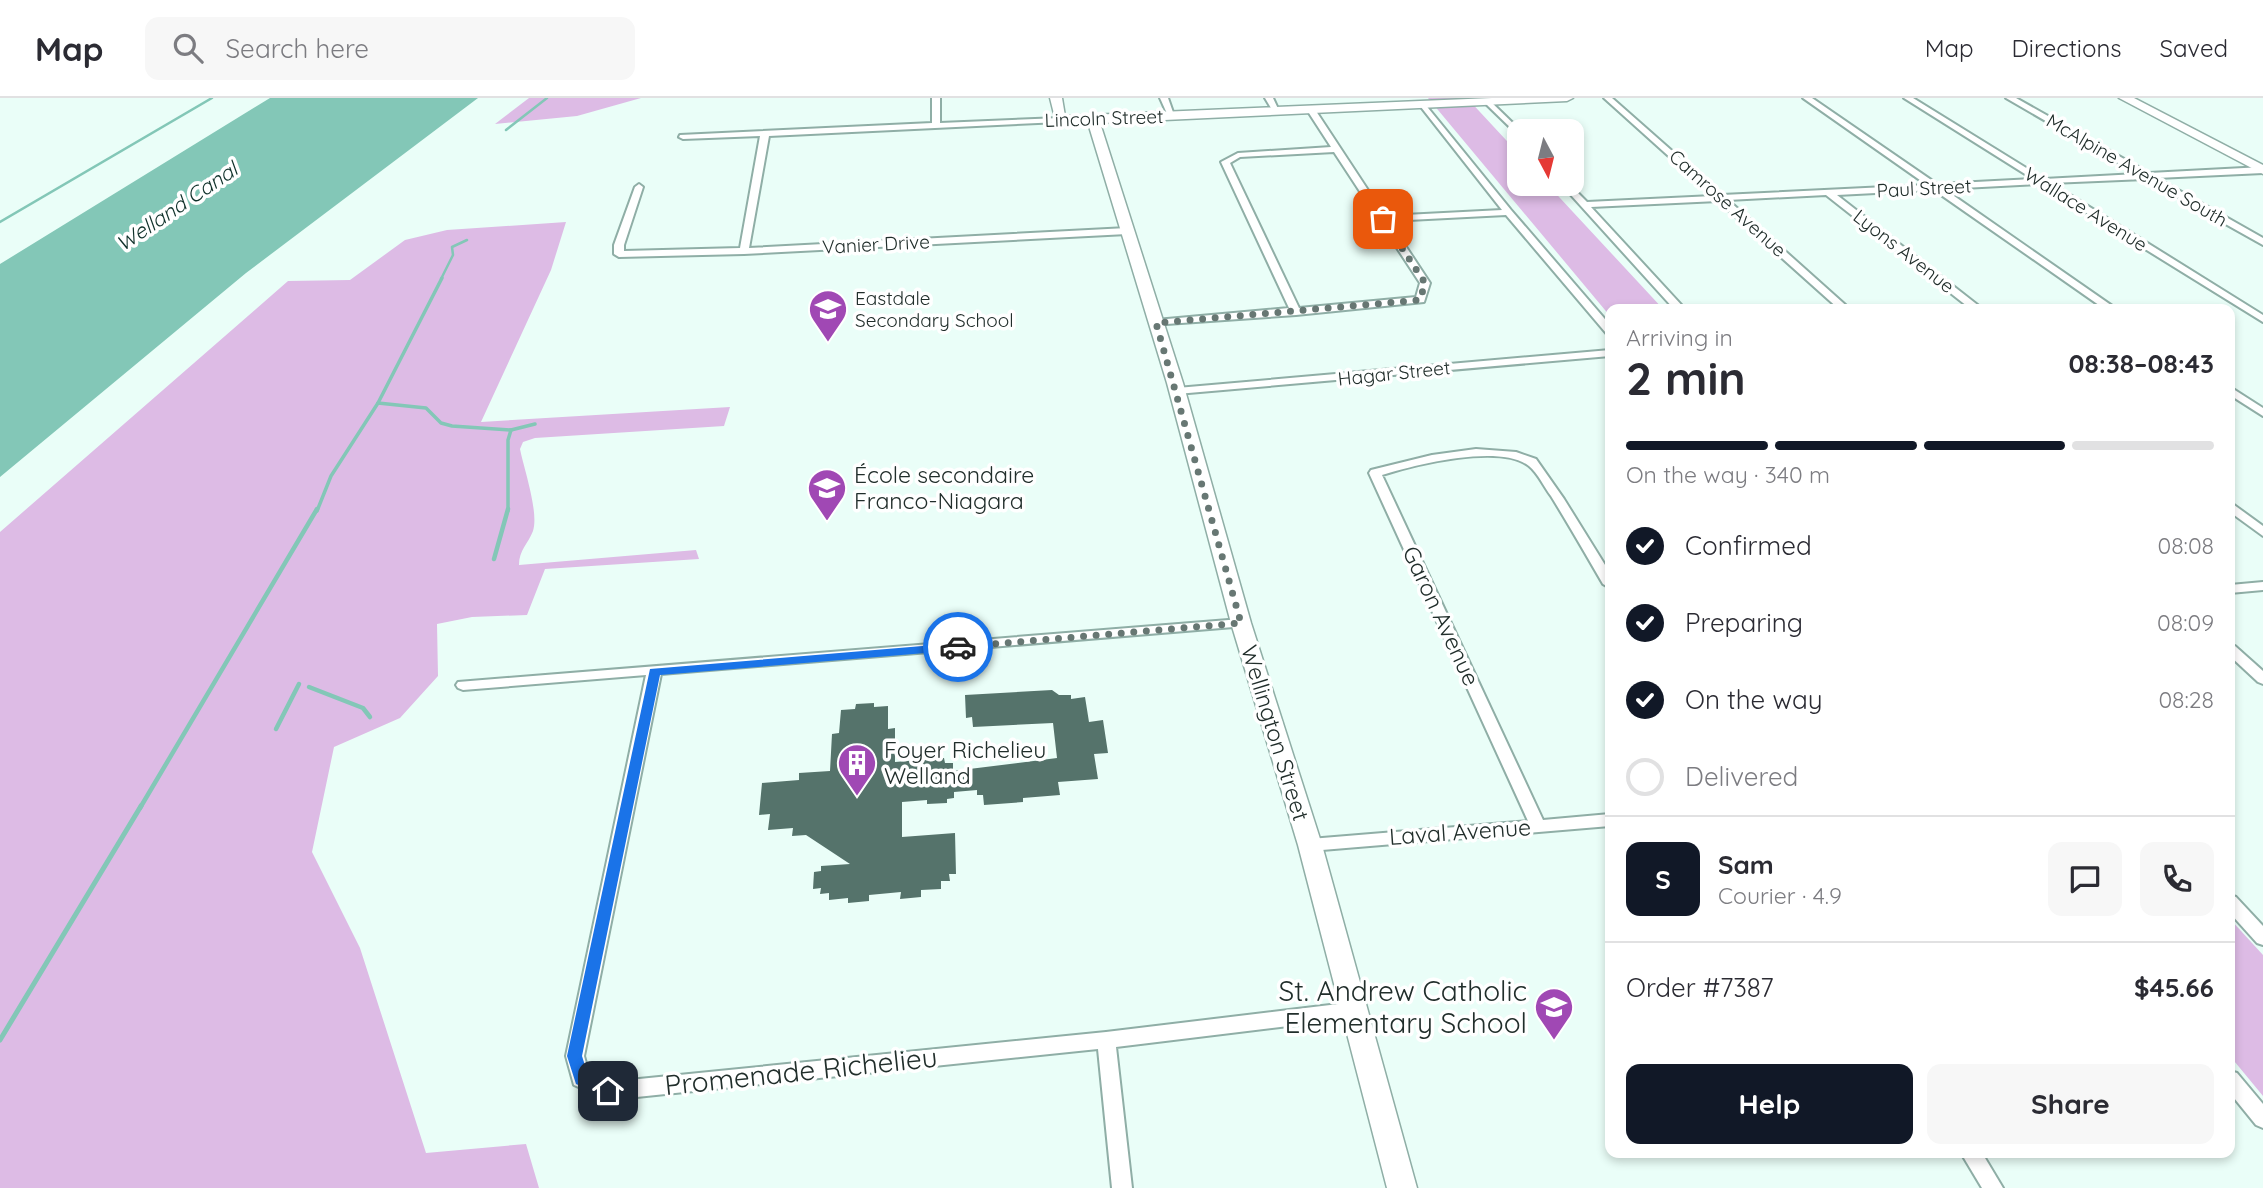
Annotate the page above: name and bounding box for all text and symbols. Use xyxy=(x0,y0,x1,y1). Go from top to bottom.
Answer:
search box xyxy=(145,17,635,80)
text: Map xyxy=(35,28,103,69)
icon: search xyxy=(169,29,207,67)
text: Search here xyxy=(225,32,369,65)
text: Map xyxy=(1925,33,1974,63)
text: Directions xyxy=(2012,33,2122,63)
text: Saved xyxy=(2160,33,2228,63)
street label: Lincoln Street xyxy=(1044,104,1164,132)
street label: McAlpine Avenue South xyxy=(2042,108,2232,232)
north arrow xyxy=(1507,119,1584,196)
map controls xyxy=(1507,119,1584,196)
street label: Camrose Avenue xyxy=(1664,144,1792,262)
water label: Welland Canal xyxy=(111,155,244,256)
street label: Wallace Avenue xyxy=(2020,162,2152,256)
street label: Paul Street xyxy=(1876,174,1972,202)
pin xyxy=(1353,189,1413,249)
icon: bag xyxy=(1364,200,1402,238)
street label: Lyons Avenue xyxy=(1849,204,1959,298)
street label: Vanier Drive xyxy=(821,229,931,259)
place label: Eastdale Secondary School xyxy=(855,286,1014,332)
school or university icon: Eastdale Secondary School xyxy=(807,288,849,343)
text: Arriving in xyxy=(1626,323,1733,352)
text: 08:38–08:43 xyxy=(2069,347,2214,380)
text: 2 min xyxy=(1626,349,1746,407)
street label: Hagar Street xyxy=(1337,355,1451,391)
place label: École secondaire Franco-Niagara xyxy=(854,460,1034,515)
text: On the way · 340 m xyxy=(1626,460,1830,489)
school or university icon: École secondaire Franco-Niagara xyxy=(806,467,848,522)
icon: check xyxy=(1626,527,1664,565)
text: Confirmed xyxy=(1685,529,1812,562)
text: 08:08 xyxy=(2157,531,2214,560)
street label: Garon Avenue xyxy=(1396,541,1486,690)
icon: check xyxy=(1626,604,1664,642)
text: Preparing xyxy=(1685,606,1803,639)
text: 08:09 xyxy=(2157,608,2214,637)
courier xyxy=(923,612,993,682)
icon: car xyxy=(939,628,977,666)
street label: Wellington Street xyxy=(1235,642,1316,824)
icon: check xyxy=(1626,681,1664,719)
text: On the way xyxy=(1685,683,1823,716)
text: 08:28 xyxy=(2158,685,2214,714)
place label: Foyer Richelieu Welland xyxy=(884,735,1046,790)
building icon: Foyer Richelieu Welland xyxy=(836,742,878,797)
text: Delivered xyxy=(1685,760,1798,793)
street label: Laval Avenue xyxy=(1388,812,1532,851)
button: chat xyxy=(2048,842,2122,916)
button: phone xyxy=(2140,842,2214,916)
text: Sam xyxy=(1718,848,1774,881)
text: S xyxy=(1655,863,1671,896)
text: Courier · 4.9 xyxy=(1718,881,1842,910)
text: Order #7387 xyxy=(1626,971,1773,1004)
text: $45.66 xyxy=(2134,971,2214,1004)
place label: St. Andrew Catholic Elementary School xyxy=(1279,973,1527,1040)
school or university icon: St. Andrew Catholic Elementary School xyxy=(1533,986,1575,1041)
street label: Promenade Richelieu xyxy=(663,1039,939,1102)
pin xyxy=(578,1061,638,1121)
button: Help xyxy=(1626,1064,1913,1144)
button: Share xyxy=(1927,1064,2214,1144)
icon: home xyxy=(589,1072,627,1110)

